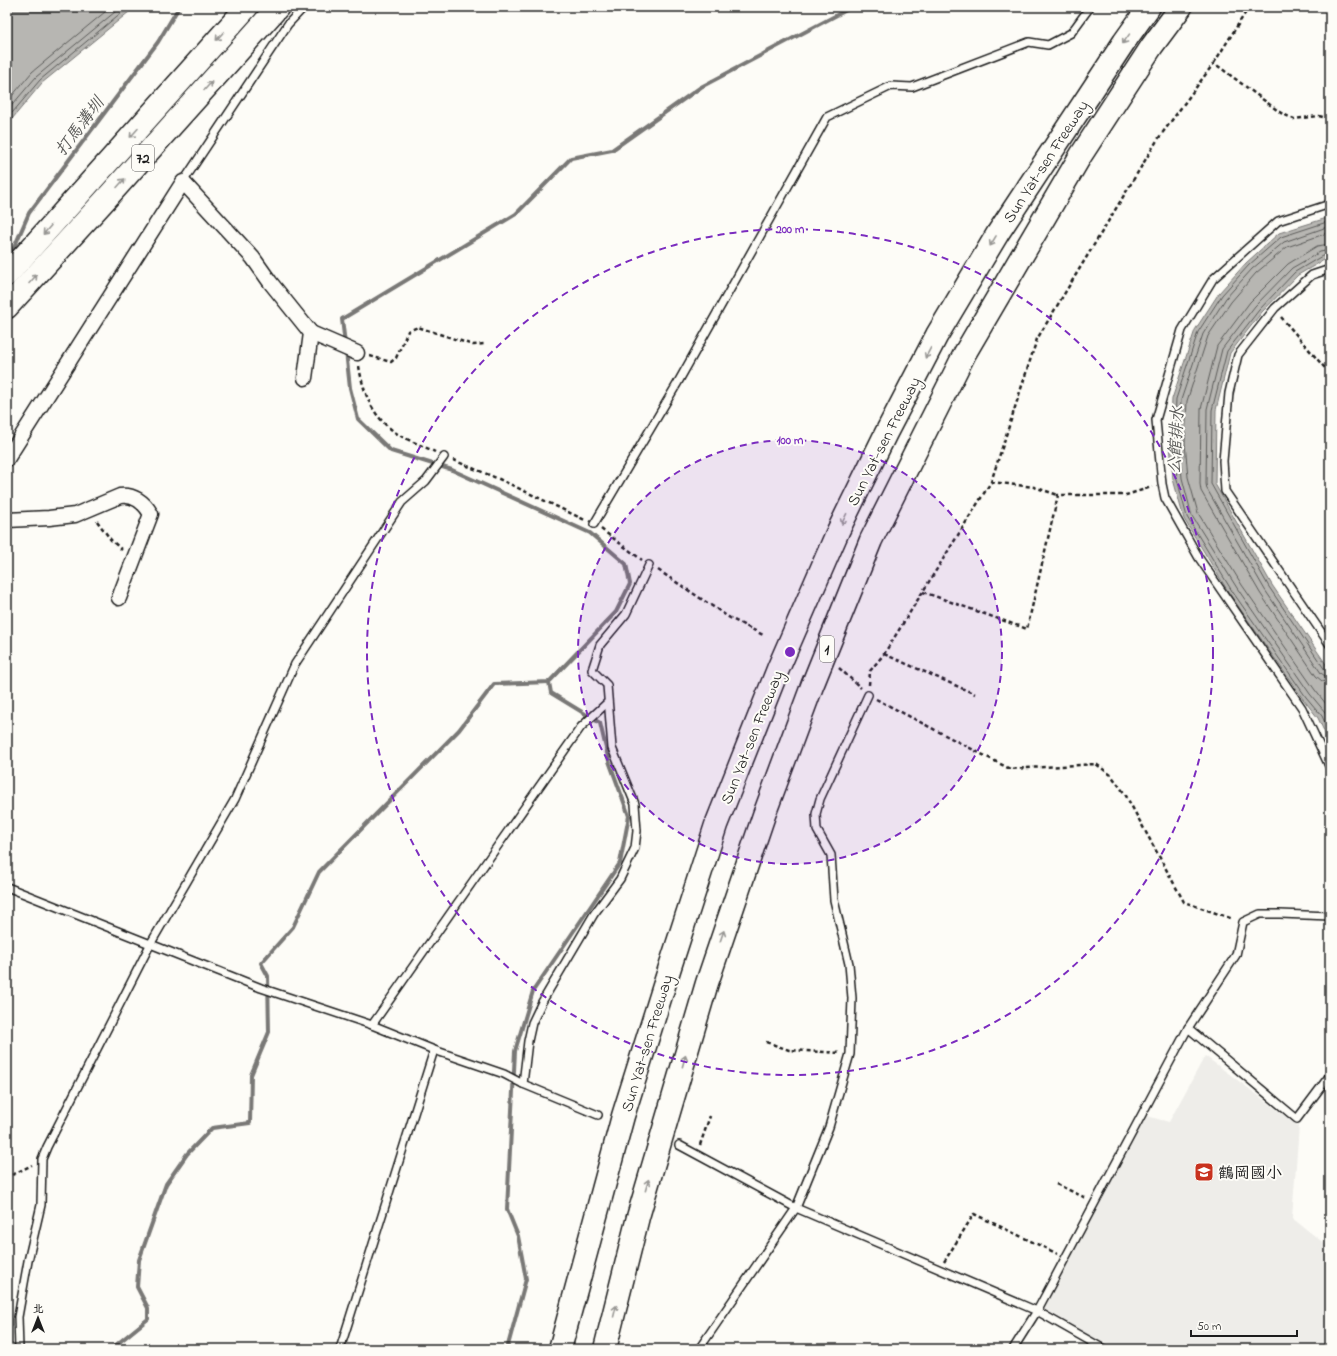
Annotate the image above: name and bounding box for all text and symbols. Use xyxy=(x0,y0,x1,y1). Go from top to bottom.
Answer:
one-way arrow xyxy=(216,31,225,41)
one-way arrow xyxy=(1122,33,1130,44)
one-way arrow xyxy=(203,80,212,91)
water label: 打馬溝圳 xyxy=(50,91,112,162)
street label: Sun Yat-sen Freeway xyxy=(998,96,1096,228)
one-way arrow xyxy=(129,128,138,138)
road number: 72 xyxy=(132,145,154,171)
one-way arrow xyxy=(116,178,125,188)
text: 200 m xyxy=(775,221,805,239)
one-way arrow xyxy=(42,225,52,235)
one-way arrow xyxy=(989,235,997,247)
one-way arrow xyxy=(29,273,38,284)
one-way arrow xyxy=(924,347,931,359)
street label: Sun Yat-sen Freeway xyxy=(842,373,928,511)
water label: 公館排水 xyxy=(1162,404,1191,475)
text: 100 m xyxy=(777,432,804,450)
one-way arrow xyxy=(840,513,847,525)
road number: 1 xyxy=(820,636,834,662)
centre of rings xyxy=(783,645,797,659)
street label: Sun Yat-sen Freeway xyxy=(715,667,791,808)
one-way arrow xyxy=(719,931,727,943)
street label: Sun Yat-sen Freeway xyxy=(616,972,680,1115)
one-way arrow xyxy=(681,1054,688,1067)
school or university icon: 鶴岡國小 xyxy=(1193,1161,1215,1183)
place label: 鶴岡國小 xyxy=(1218,1162,1282,1186)
one-way arrow xyxy=(644,1179,651,1192)
north arrow xyxy=(18,1298,58,1338)
text: 北 xyxy=(33,1301,44,1317)
one-way arrow xyxy=(611,1305,619,1318)
scale bar xyxy=(1191,1312,1297,1338)
text: 50 m xyxy=(1197,1318,1221,1336)

